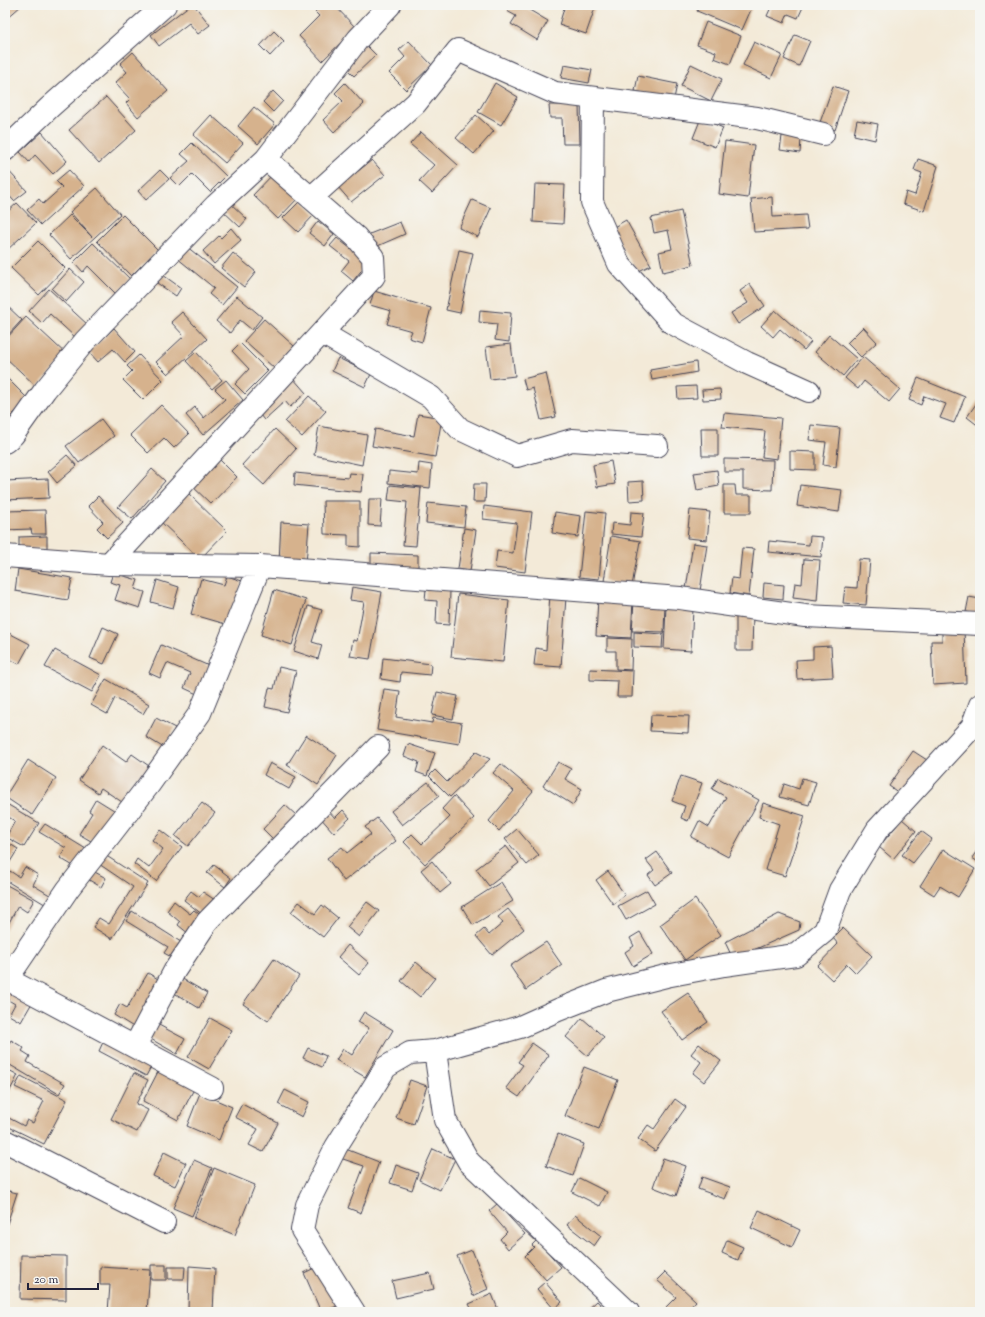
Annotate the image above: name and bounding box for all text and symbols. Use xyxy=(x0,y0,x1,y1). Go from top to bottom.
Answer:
scale bar xyxy=(28,1265,98,1291)
text: 20 m xyxy=(34,1271,59,1289)

